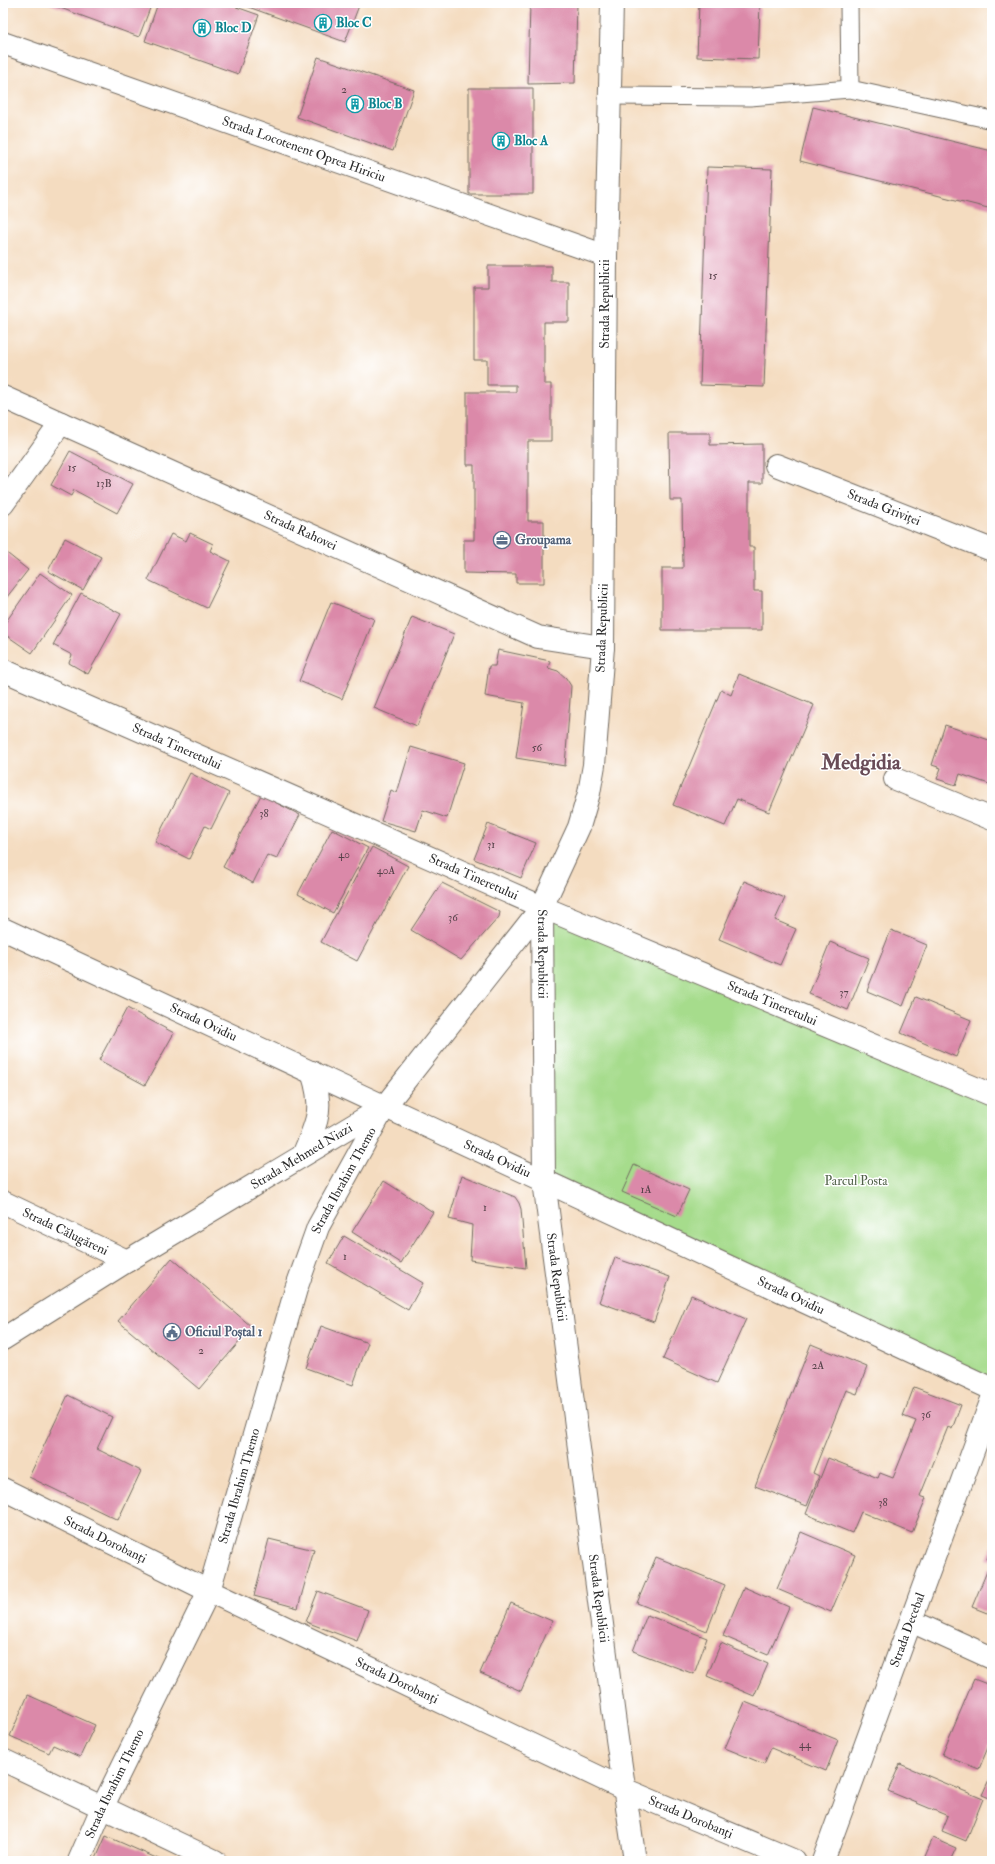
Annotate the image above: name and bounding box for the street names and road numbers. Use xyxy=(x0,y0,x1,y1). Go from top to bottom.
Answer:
street label: Strada Locotenent Oprea Hiriciu xyxy=(220,113,388,186)
street label: Strada Republicii xyxy=(597,259,614,349)
street label: Strada Griviței xyxy=(845,486,923,529)
street label: Strada Rahovei xyxy=(261,507,340,554)
street label: Strada Republicii xyxy=(592,583,613,673)
street label: Strada Tineretului xyxy=(130,720,225,773)
street label: Strada Tineretului xyxy=(426,850,521,904)
street label: Strada Republicii xyxy=(533,909,551,999)
street label: Strada Tineretului xyxy=(725,977,820,1029)
street label: Strada Ovidiu xyxy=(167,1000,240,1045)
street label: Strada Mehmed Niazi xyxy=(248,1120,356,1193)
street label: Strada Ibrahim Themo xyxy=(308,1124,380,1236)
street label: Strada Ovidiu xyxy=(461,1136,534,1181)
street label: Strada Călugăreni xyxy=(20,1204,111,1259)
street label: Strada Republicii xyxy=(543,1232,570,1323)
street label: Strada Ovidiu xyxy=(755,1273,827,1318)
street label: Strada Ibrahim Themo xyxy=(215,1426,263,1546)
street label: Strada Dorobanți xyxy=(61,1512,150,1567)
street label: Strada Republicii xyxy=(585,1553,612,1644)
street label: Strada Decebal xyxy=(887,1590,929,1669)
street label: Strada Dorobanți xyxy=(353,1654,441,1708)
street label: Strada Ibrahim Themo xyxy=(82,1727,148,1841)
street label: Strada Dorobanți xyxy=(646,1792,736,1842)

